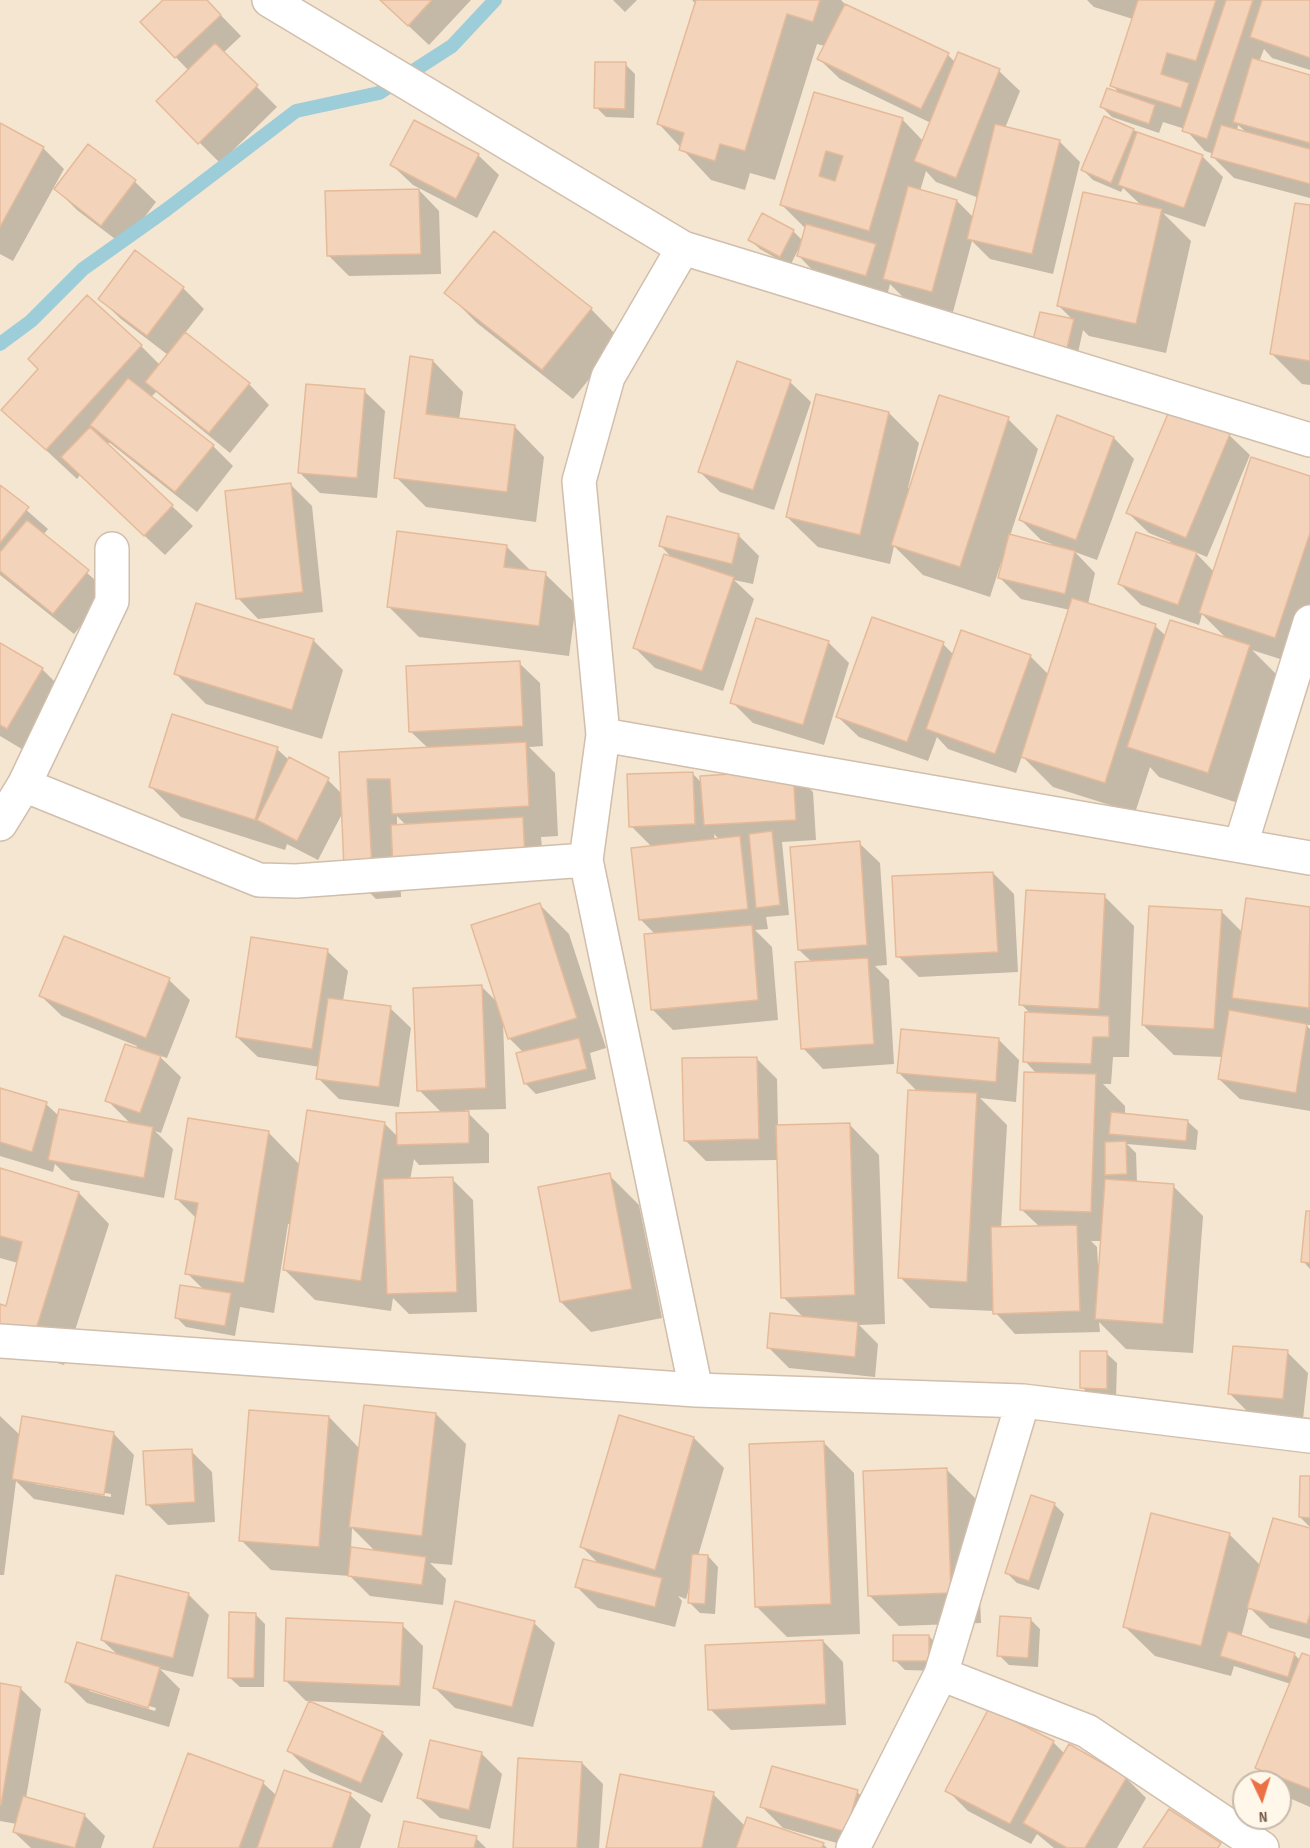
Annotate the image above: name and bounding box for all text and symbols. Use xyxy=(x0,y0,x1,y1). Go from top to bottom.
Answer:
north arrow xyxy=(1232,1770,1292,1830)
text: N xyxy=(1258,1807,1268,1826)

